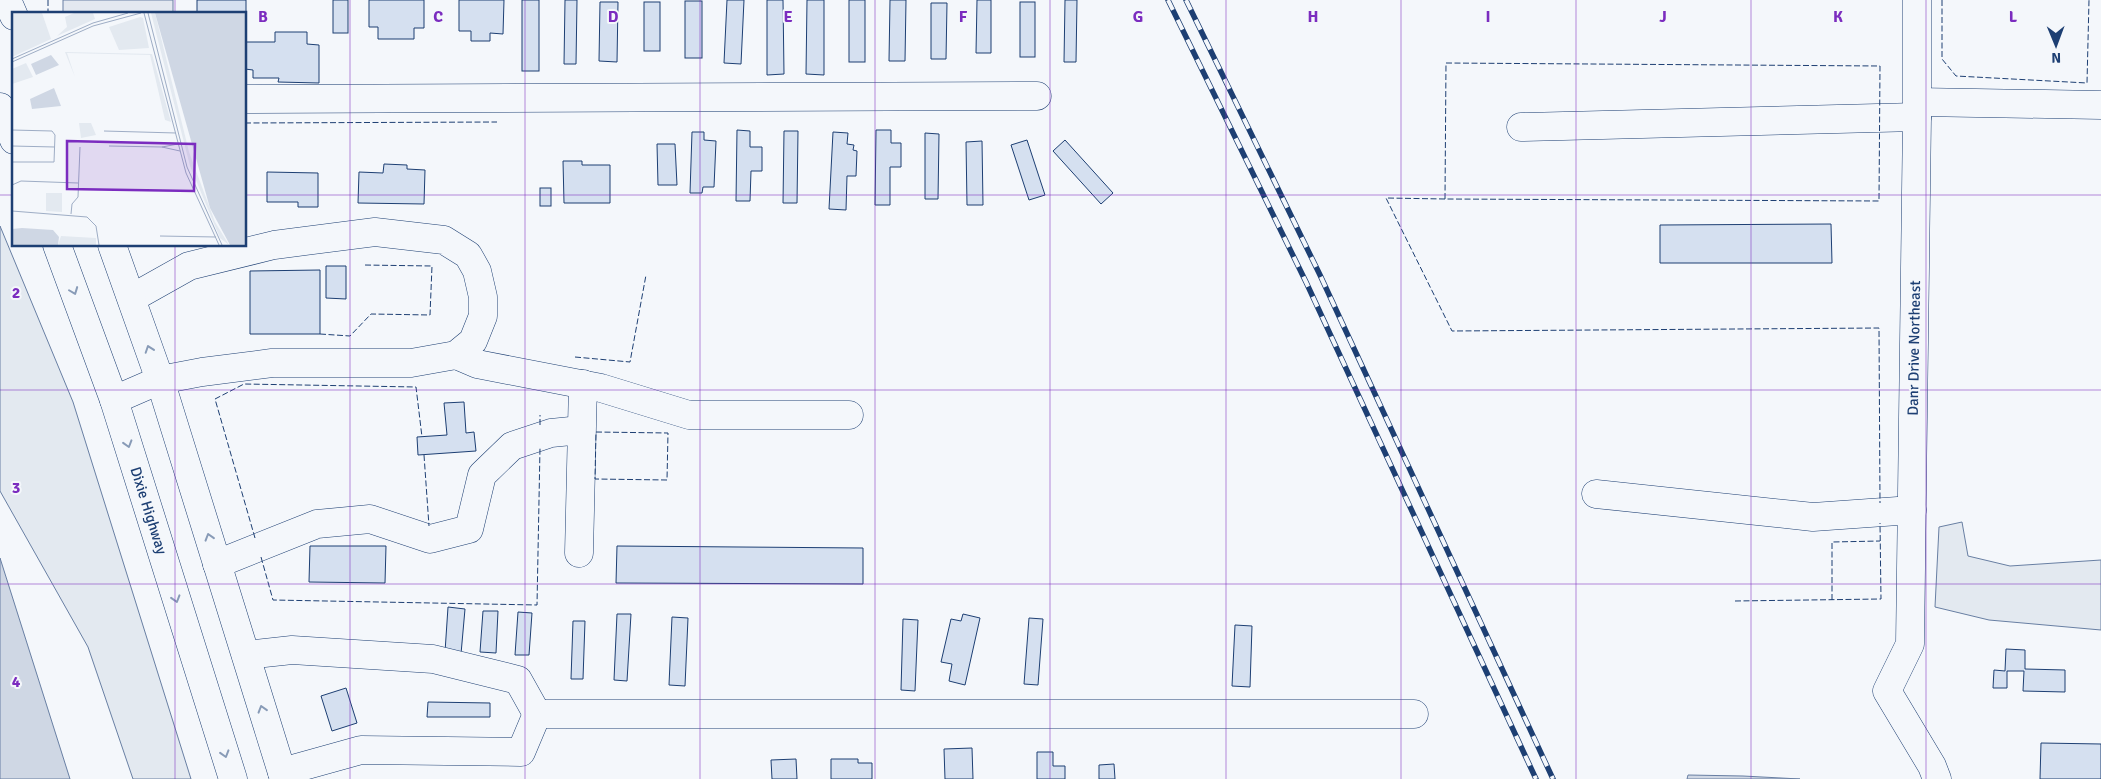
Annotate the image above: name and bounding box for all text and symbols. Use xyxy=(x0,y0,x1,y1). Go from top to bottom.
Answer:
text: B xyxy=(258,7,268,27)
text: C xyxy=(433,7,443,27)
text: D xyxy=(608,7,619,27)
text: E xyxy=(783,7,793,27)
text: F xyxy=(959,7,968,27)
text: G xyxy=(1133,7,1143,27)
text: H xyxy=(1308,7,1318,27)
text: I xyxy=(1485,7,1491,27)
text: J xyxy=(1659,7,1667,27)
text: K xyxy=(1833,7,1843,27)
text: L xyxy=(2009,7,2018,27)
inset map xyxy=(12,12,246,246)
north arrow xyxy=(2031,20,2081,70)
text: N xyxy=(2051,49,2061,66)
street label: Danr Drive Northeast xyxy=(1904,280,1924,416)
text: 2 xyxy=(12,283,20,303)
one-way arrow xyxy=(68,286,78,294)
one-way arrow xyxy=(145,345,155,354)
one-way arrow xyxy=(122,439,132,448)
street label: Dixie Highway xyxy=(127,465,171,557)
text: 3 xyxy=(12,478,20,498)
one-way arrow xyxy=(204,534,214,542)
one-way arrow xyxy=(171,594,181,603)
text: 4 xyxy=(12,672,21,692)
one-way arrow xyxy=(258,706,268,714)
one-way arrow xyxy=(219,749,229,758)

